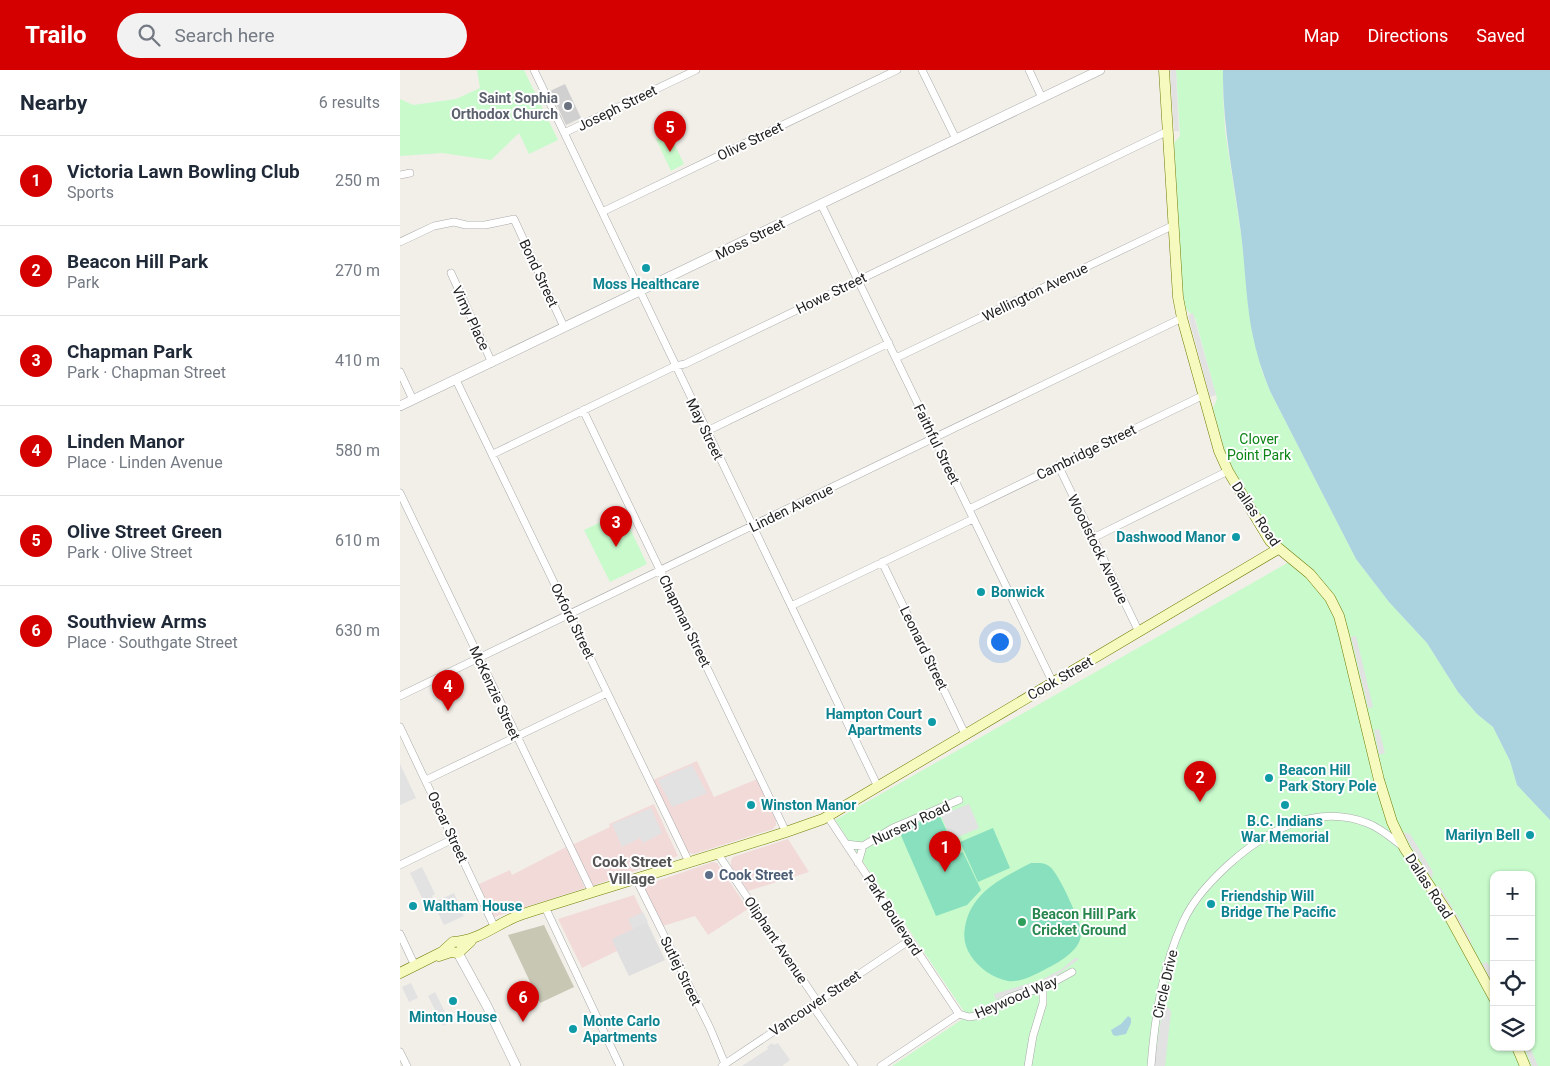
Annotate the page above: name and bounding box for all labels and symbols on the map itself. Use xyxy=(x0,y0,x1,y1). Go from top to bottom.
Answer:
street label: Joseph Street xyxy=(575,82,660,134)
place label: Saint Sophia Orthodox Church xyxy=(451,90,558,122)
marker: Saint Sophia Orthodox Church xyxy=(562,100,574,112)
pin: 5 xyxy=(654,111,686,152)
street label: Olive Street xyxy=(715,118,786,164)
street label: Moss Street xyxy=(713,215,788,263)
street label: Bond Street xyxy=(516,237,562,310)
street label: Wellington Avenue xyxy=(980,260,1090,324)
marker: Moss Healthcare xyxy=(640,262,652,274)
street label: Howe Street xyxy=(793,269,869,317)
place label: Moss Healthcare xyxy=(593,276,700,292)
street label: Vimy Place xyxy=(449,283,493,353)
street label: May Street xyxy=(683,395,727,463)
street label: Faithful Street xyxy=(911,401,963,487)
street label: Cambridge Street xyxy=(1034,421,1139,483)
park label: Clover Point Park xyxy=(1227,431,1292,463)
street label: Dallas Road xyxy=(1229,479,1283,549)
street label: Linden Avenue xyxy=(747,481,835,535)
street label: Woodstock Avenue xyxy=(1065,492,1131,606)
pin: 3 xyxy=(600,506,632,547)
place label: Dashwood Manor xyxy=(1116,529,1226,545)
marker: Dashwood Manor xyxy=(1230,531,1242,543)
street label: Chapman Street xyxy=(656,572,714,670)
street label: Oxford Street xyxy=(548,580,598,662)
place label: Bonwick xyxy=(991,584,1045,600)
marker: Bonwick xyxy=(975,586,987,598)
street label: Leonard Street xyxy=(897,603,951,693)
your location xyxy=(987,629,1013,655)
street label: McKenzie Street xyxy=(466,644,524,743)
street label: Cook Street xyxy=(1025,653,1096,703)
pin: 4 xyxy=(432,670,464,711)
place label: Hampton Court Apartments xyxy=(826,706,922,738)
marker: Hampton Court Apartments xyxy=(926,716,938,728)
pin: 2 xyxy=(1184,761,1216,802)
place label: Beacon Hill Park Story Pole xyxy=(1279,762,1377,794)
marker: Beacon Hill Park Story Pole xyxy=(1263,772,1275,784)
street label: Oscar Street xyxy=(424,789,472,866)
place label: Winston Manor xyxy=(761,797,856,813)
street label: Nursery Road xyxy=(869,798,953,848)
marker: Winston Manor xyxy=(745,799,757,811)
marker: B.C. Indians War Memorial xyxy=(1279,799,1291,811)
place label: B.C. Indians War Memorial xyxy=(1241,813,1329,845)
place label: Marilyn Bell xyxy=(1445,827,1520,843)
marker: Marilyn Bell xyxy=(1524,829,1536,841)
pin: 1 xyxy=(929,831,961,872)
street label: Dallas Road xyxy=(1402,851,1456,921)
district label: Cook Street Village xyxy=(592,853,672,888)
place label: Cook Street xyxy=(719,867,793,883)
marker: Cook Street xyxy=(703,869,715,881)
street label: Park Boulevard xyxy=(861,871,925,959)
place label: Friendship Will Bridge The Pacific xyxy=(1221,888,1336,920)
street label: Oliphant Avenue xyxy=(741,894,811,986)
place label: Waltham House xyxy=(423,898,523,914)
marker: Friendship Will Bridge The Pacific xyxy=(1205,898,1217,910)
marker: Waltham House xyxy=(407,900,419,912)
place label: Beacon Hill Park Cricket Ground xyxy=(1032,906,1137,938)
marker: Beacon Hill Park Cricket Ground xyxy=(1016,916,1028,928)
street label: Sutlej Street xyxy=(657,934,705,1009)
street label: Circle Drive xyxy=(1149,948,1181,1020)
street label: Vancouver Street xyxy=(766,966,864,1039)
street label: Heywood Way xyxy=(972,972,1060,1022)
pin: 6 xyxy=(507,981,539,1022)
marker: Minton House xyxy=(447,995,459,1007)
place label: Minton House xyxy=(409,1009,497,1025)
place label: Monte Carlo Apartments xyxy=(583,1013,660,1045)
marker: Monte Carlo Apartments xyxy=(567,1023,579,1035)

